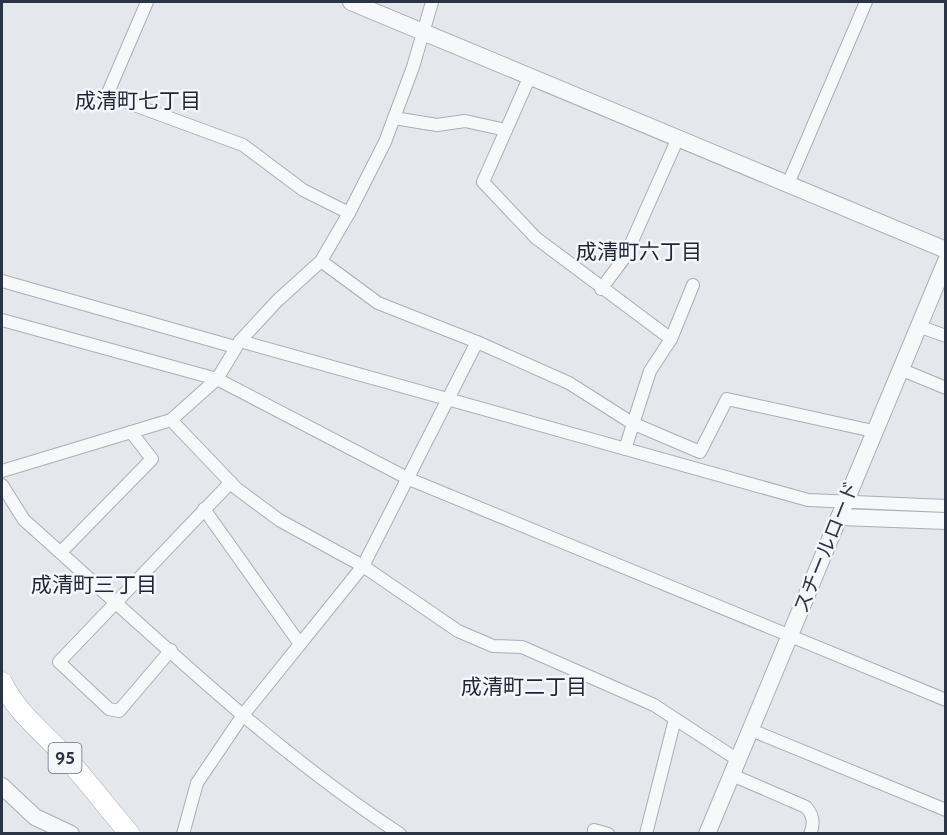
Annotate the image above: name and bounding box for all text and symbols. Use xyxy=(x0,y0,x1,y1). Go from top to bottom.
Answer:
district label: 成清町七丁目 xyxy=(75,88,201,113)
district label: 成清町六丁目 xyxy=(576,239,702,264)
street label: スチールロード xyxy=(789,478,863,616)
district label: 成清町三丁目 xyxy=(31,572,157,597)
district label: 成清町二丁目 xyxy=(461,674,587,699)
road number: 95 xyxy=(48,743,82,773)

